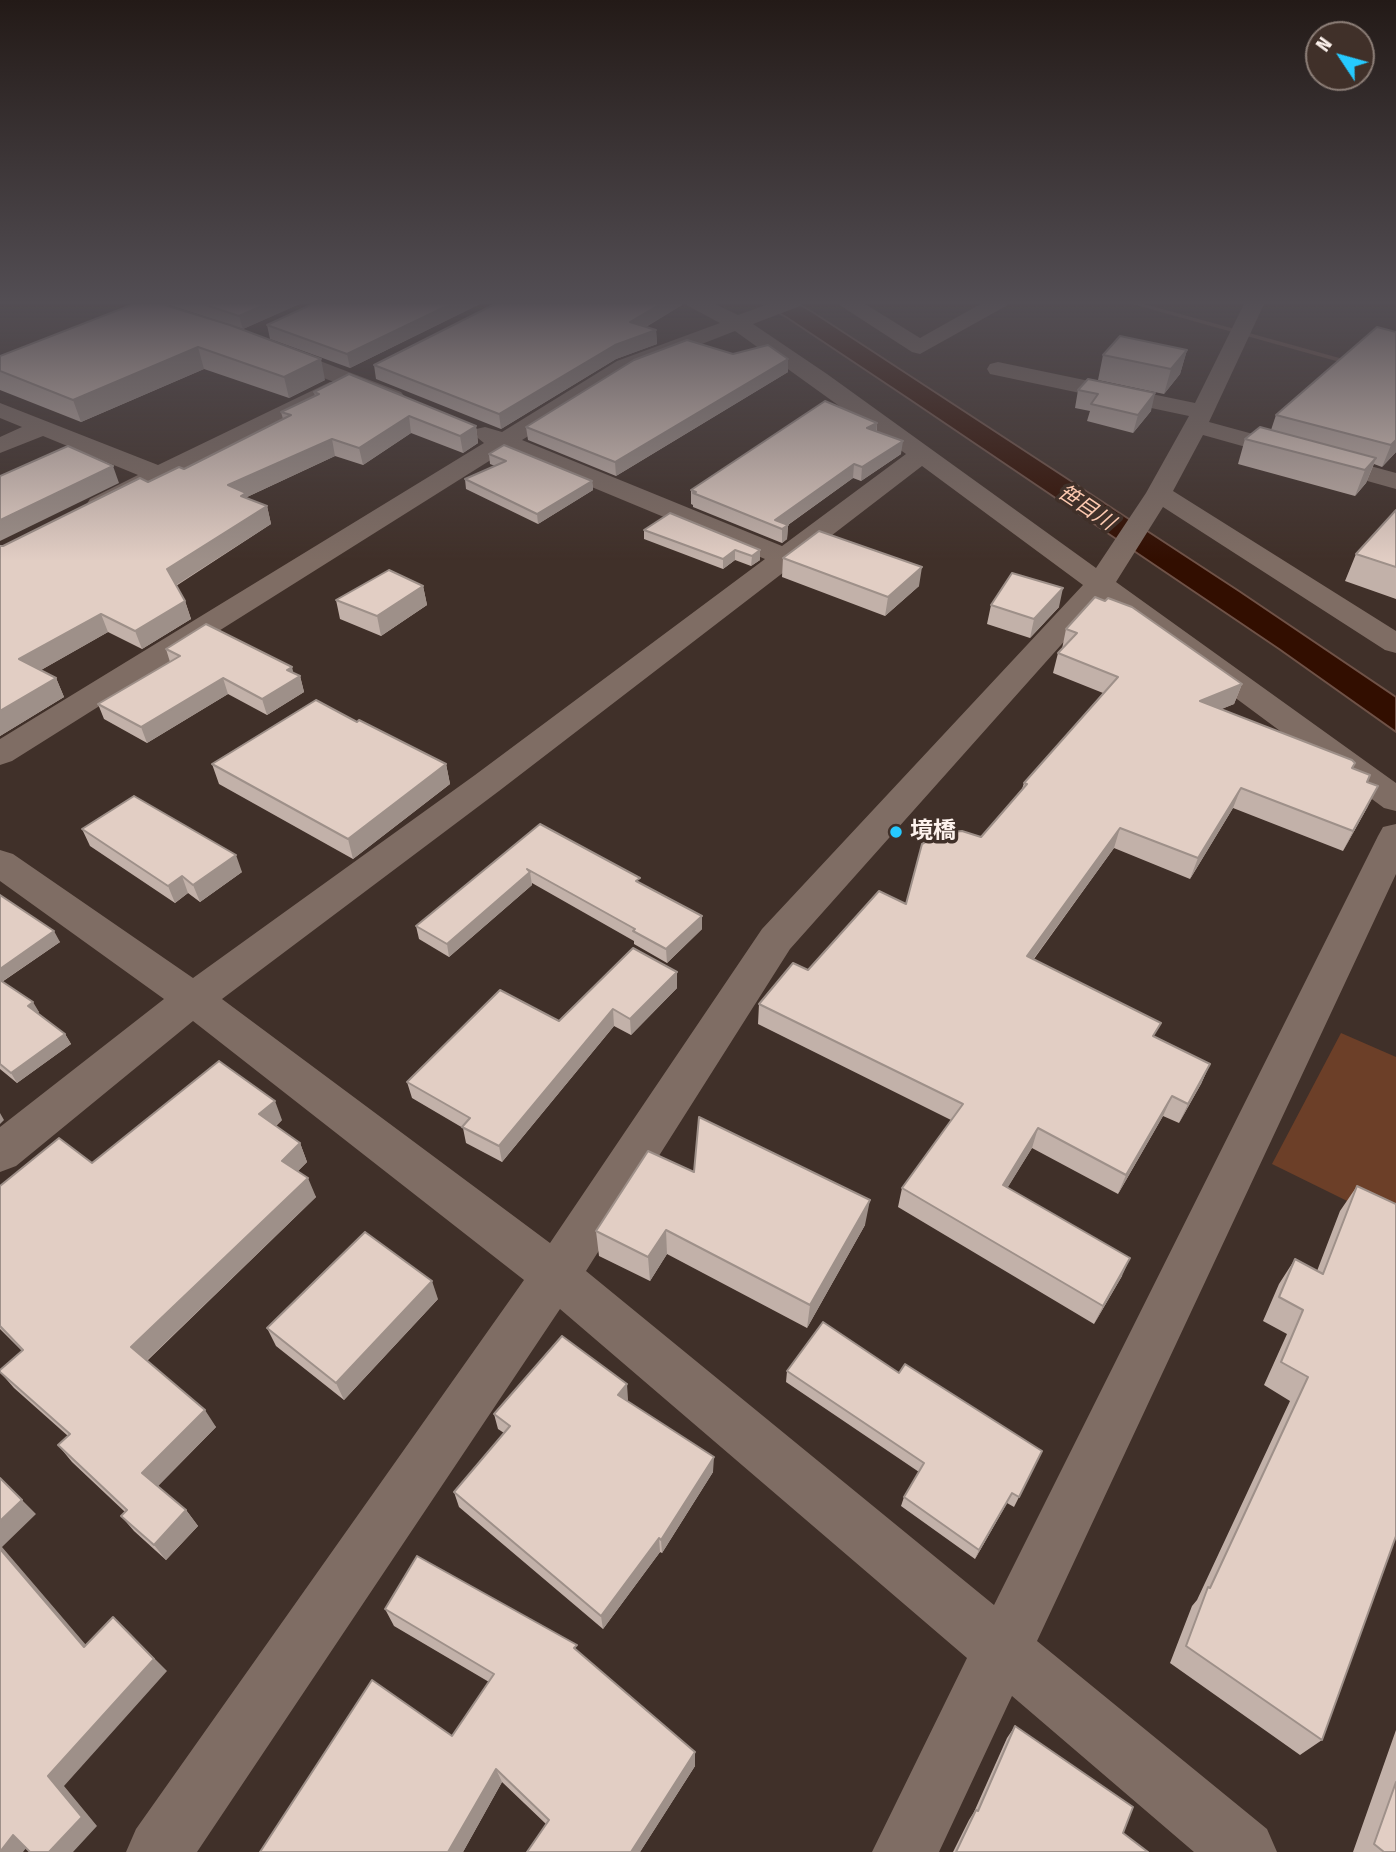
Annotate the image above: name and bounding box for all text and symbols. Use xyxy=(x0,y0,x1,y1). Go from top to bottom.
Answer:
north arrow xyxy=(1305,21,1375,91)
text: N xyxy=(1312,33,1337,56)
water label: 笹目川 xyxy=(1053,480,1119,536)
place label: 境橋 xyxy=(910,818,956,846)
marker: 境橋 xyxy=(888,824,904,840)

